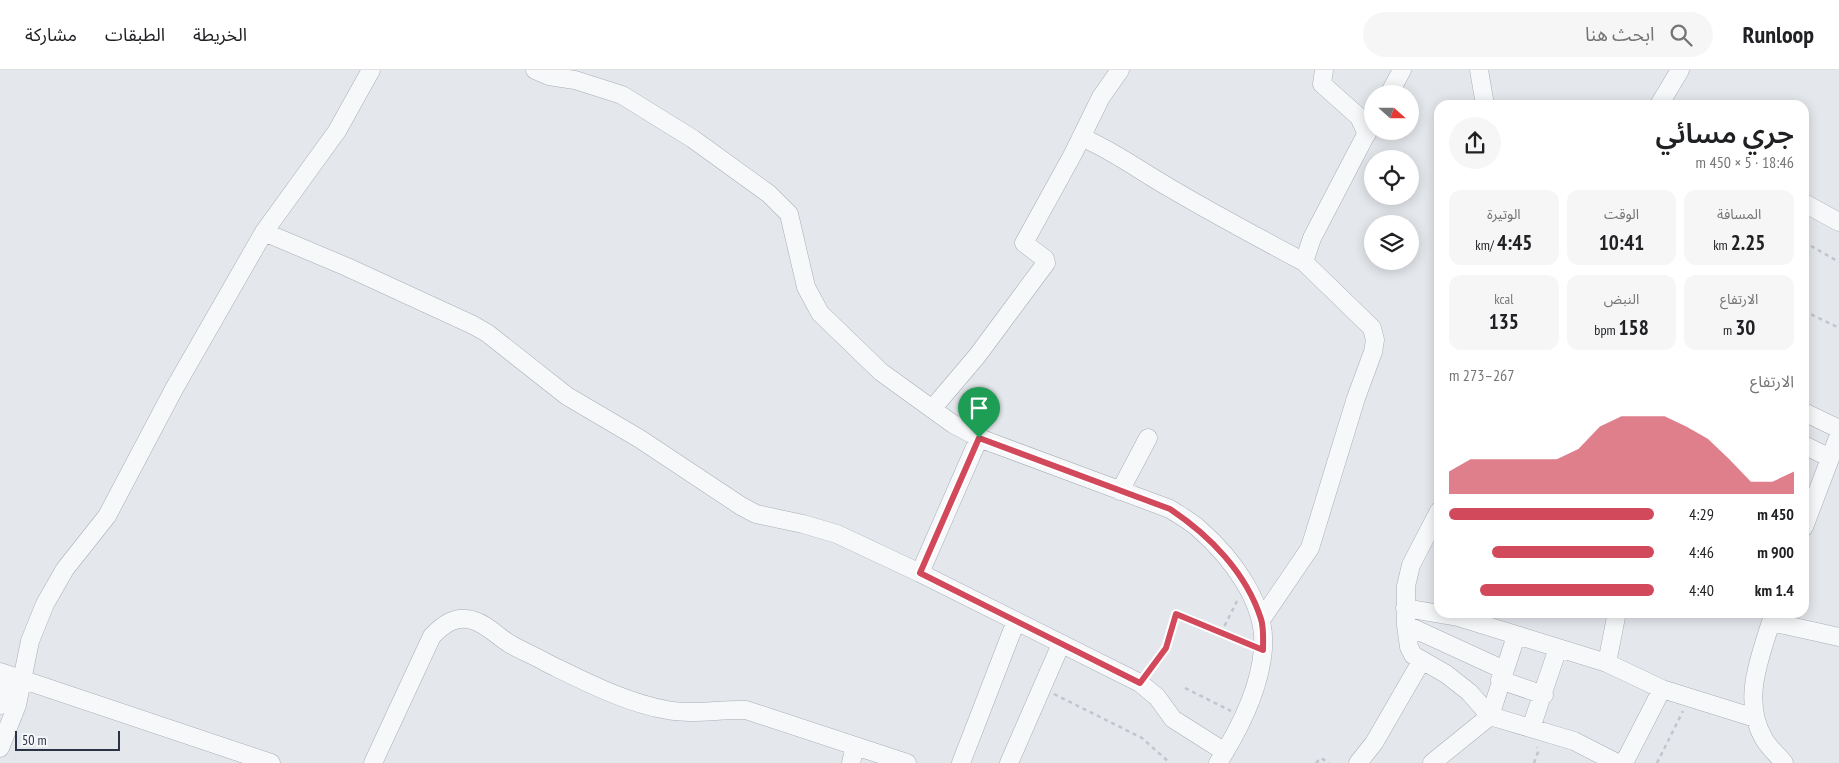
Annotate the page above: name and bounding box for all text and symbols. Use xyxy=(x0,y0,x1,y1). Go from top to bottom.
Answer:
search box xyxy=(1363,12,1713,57)
text: Runloop xyxy=(1743,19,1814,50)
icon: search xyxy=(1667,21,1695,49)
text: ابحث هنا xyxy=(1585,22,1655,46)
text: مشاركة xyxy=(25,23,77,46)
text: الطبقات xyxy=(105,23,165,46)
text: الخريطة xyxy=(193,23,247,46)
north arrow xyxy=(1364,85,1419,140)
map controls xyxy=(1364,85,1419,270)
text: جري مسائي xyxy=(1656,114,1794,151)
button: share xyxy=(1449,117,1501,169)
button: locate xyxy=(1364,150,1419,205)
text: 18:46 · 5 × 450 m xyxy=(1696,152,1794,172)
text: الوتيرة xyxy=(1487,205,1521,223)
text: الوقت xyxy=(1604,205,1639,223)
text: المسافة xyxy=(1717,205,1761,223)
button: layers xyxy=(1364,215,1419,270)
text: 4:45 xyxy=(1497,229,1532,256)
text: 10:41 xyxy=(1599,229,1644,256)
text: 2.25 xyxy=(1731,229,1765,256)
text: /km xyxy=(1475,236,1497,254)
text: km xyxy=(1713,236,1731,254)
text: kcal xyxy=(1494,290,1513,308)
text: النبض xyxy=(1604,290,1639,308)
text: الارتفاع xyxy=(1720,290,1758,308)
text: 135 xyxy=(1489,308,1519,335)
text: 158 xyxy=(1619,314,1649,341)
text: 30 xyxy=(1735,314,1755,341)
text: bpm xyxy=(1594,321,1619,339)
text: m xyxy=(1723,321,1735,339)
text: 267–273 m xyxy=(1449,365,1515,385)
text: الارتفاع xyxy=(1750,371,1794,391)
pin xyxy=(958,387,1000,438)
icon: arrive xyxy=(965,394,993,422)
text: 4:29 xyxy=(1689,504,1714,524)
text: 450 m xyxy=(1757,504,1794,524)
text: 4:46 xyxy=(1689,542,1714,562)
text: 900 m xyxy=(1757,542,1794,562)
text: 4:40 xyxy=(1689,580,1714,600)
text: 1.4 km xyxy=(1755,580,1794,600)
scale bar xyxy=(15,728,120,751)
text: 50 m xyxy=(22,731,47,749)

